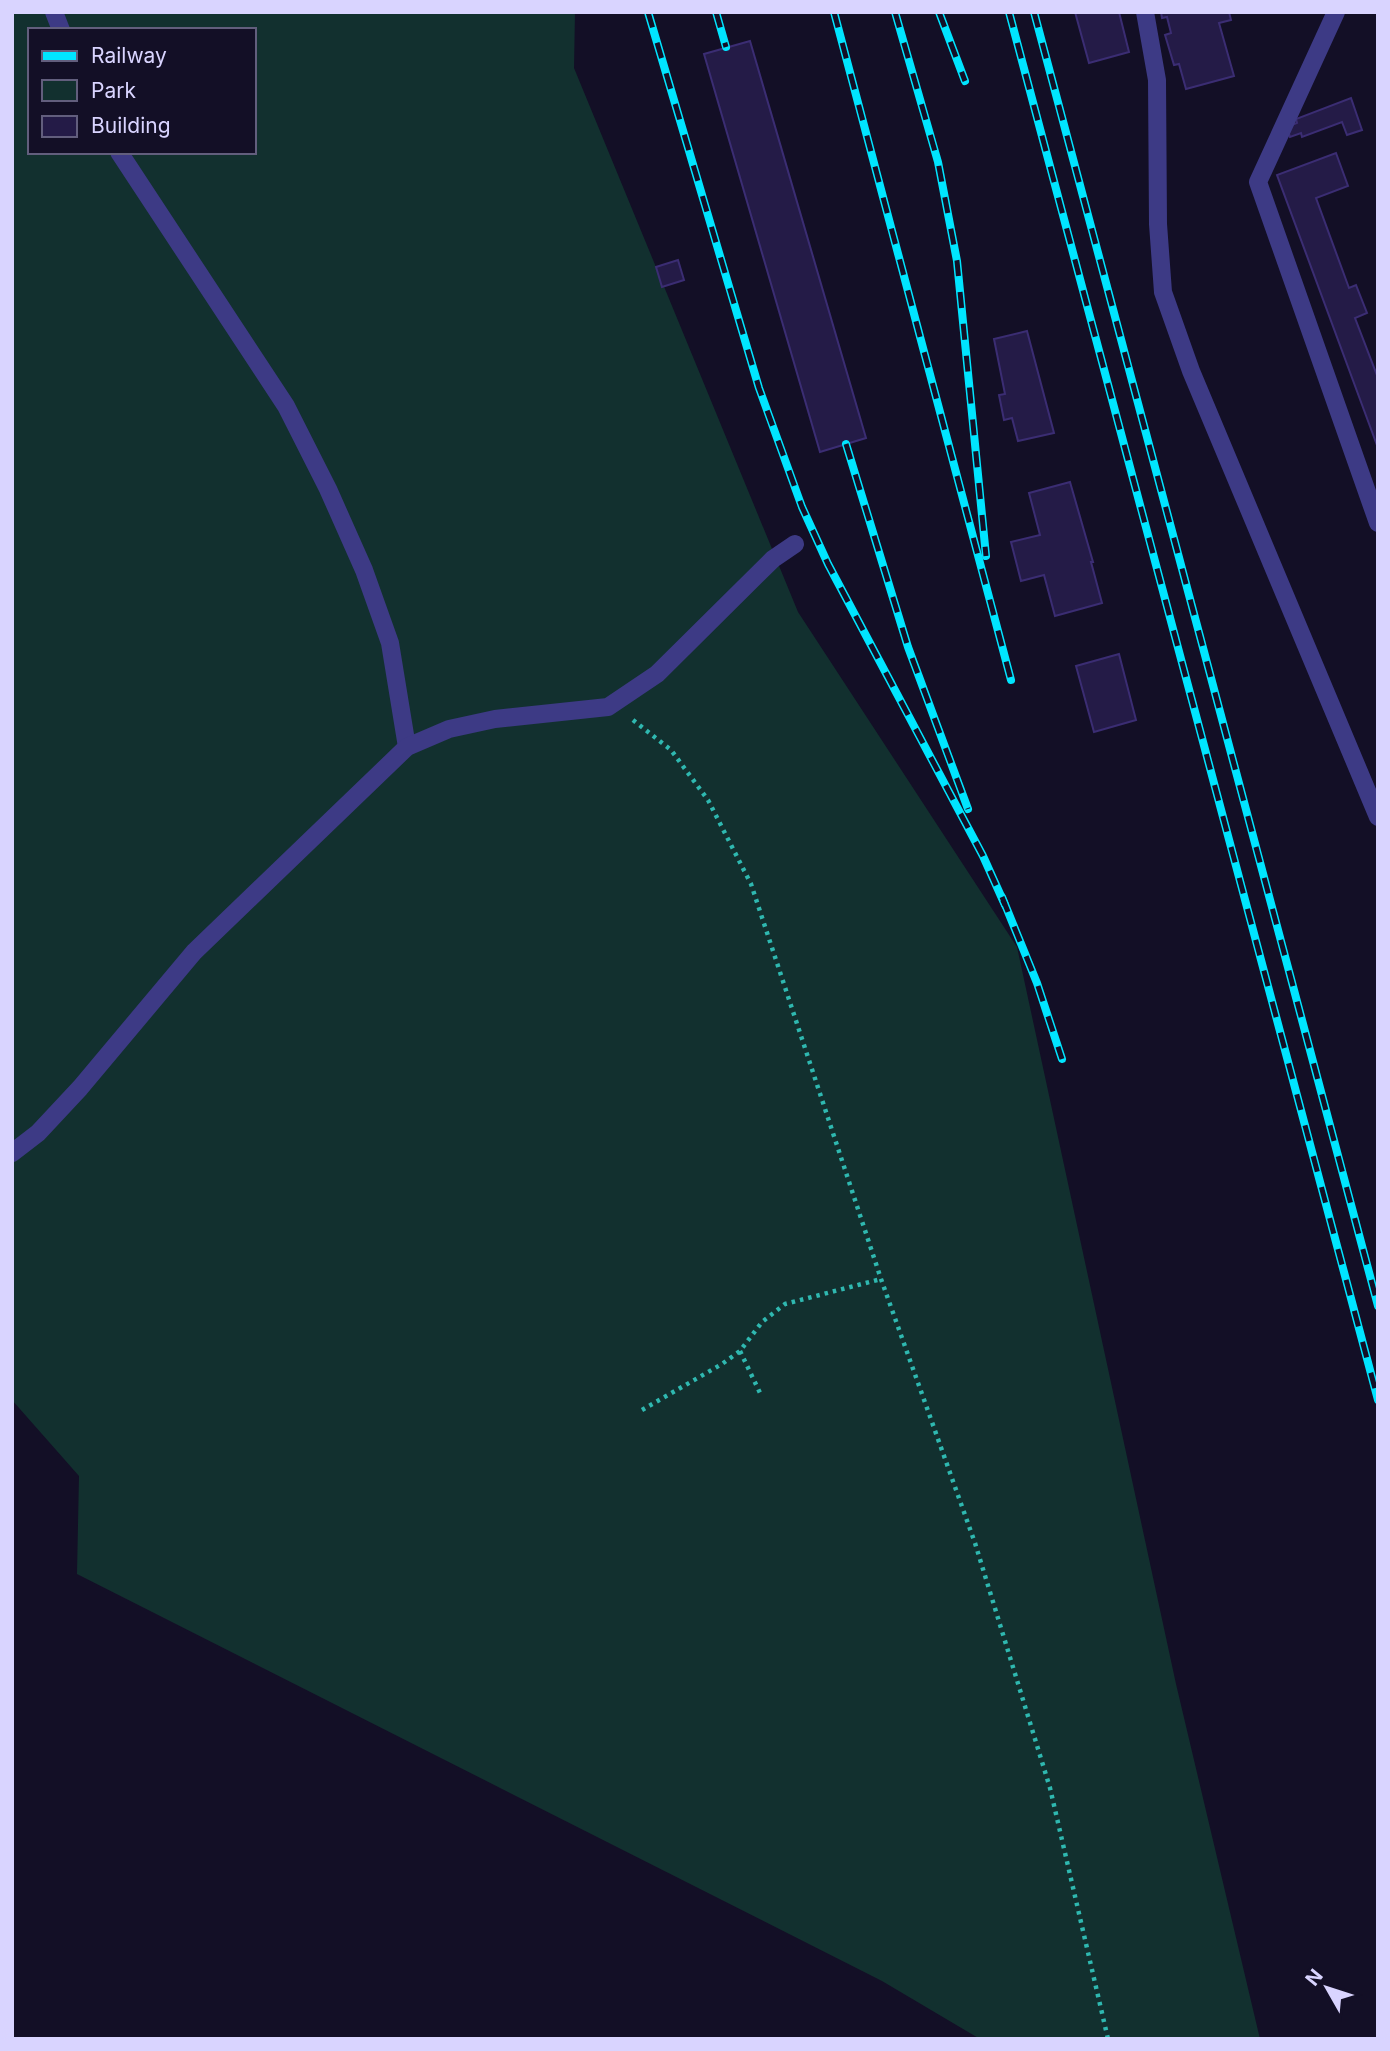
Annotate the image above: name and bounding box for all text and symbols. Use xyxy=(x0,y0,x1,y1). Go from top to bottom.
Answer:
legend xyxy=(28,28,256,154)
text: Railway xyxy=(91,43,167,68)
text: Park xyxy=(91,78,136,103)
text: Building xyxy=(91,113,171,138)
north arrow xyxy=(1292,1953,1362,2023)
text: N xyxy=(1301,1965,1328,1990)

